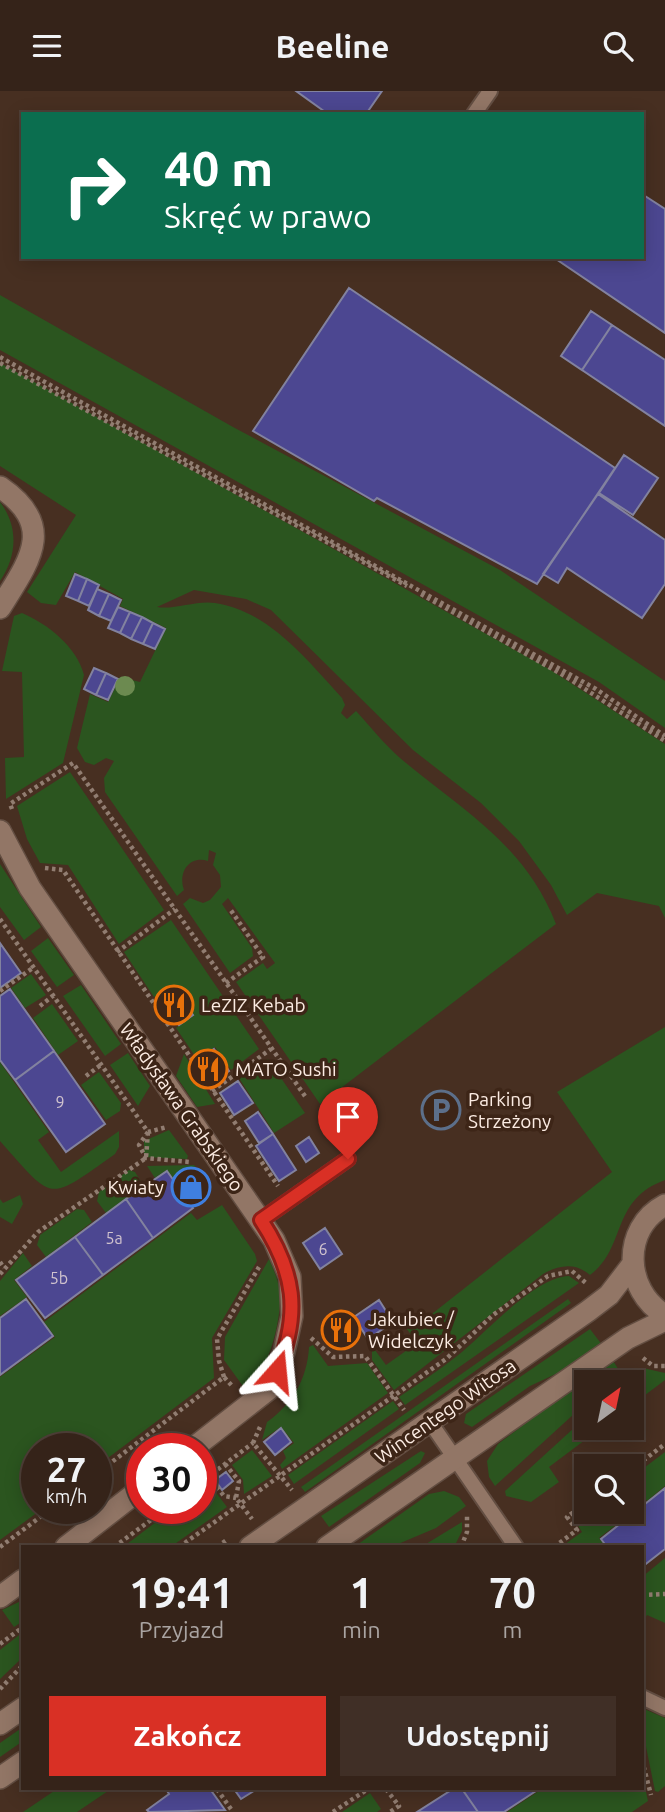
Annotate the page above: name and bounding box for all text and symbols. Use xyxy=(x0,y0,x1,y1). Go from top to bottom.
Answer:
icon: menu xyxy=(28,27,66,65)
icon: search xyxy=(599,27,637,65)
text: Beeline xyxy=(276,28,389,64)
icon: right xyxy=(49,140,140,231)
text: 40 m xyxy=(164,140,273,195)
text: Skręć w prawo xyxy=(164,198,372,234)
restaurant icon: LeZIZ Kebab xyxy=(153,984,195,1026)
place label: LeZIZ Kebab xyxy=(201,994,306,1016)
street label: Władysława Grabskiego xyxy=(116,1019,248,1195)
restaurant icon: MATO Sushi xyxy=(187,1048,229,1090)
place label: MATO Sushi xyxy=(235,1058,337,1080)
pin xyxy=(318,1087,378,1159)
place label: Parking Strzeżony xyxy=(468,1088,551,1132)
parking icon: Parking Strzeżony xyxy=(420,1089,462,1131)
house number: 9 xyxy=(55,1093,65,1111)
icon: arrive xyxy=(329,1098,367,1136)
shop icon: Kwiaty xyxy=(170,1166,212,1208)
place label: Kwiaty xyxy=(107,1176,164,1198)
house number: 5a xyxy=(105,1229,123,1247)
house number: 6 xyxy=(318,1240,328,1258)
house number: 5b xyxy=(50,1269,68,1287)
place label: Jakubiec / Widelczyk xyxy=(368,1308,455,1352)
restaurant icon: Jakubiec / Widelczyk xyxy=(320,1309,362,1351)
position arrow xyxy=(240,1334,314,1408)
street label: Wincentego Witosa xyxy=(370,1354,520,1468)
north arrow xyxy=(574,1370,644,1440)
map controls xyxy=(574,1370,644,1524)
speed limit sign: 30 xyxy=(126,1433,217,1524)
text: 27 xyxy=(47,1449,86,1489)
button: search xyxy=(574,1454,644,1524)
text: km/h xyxy=(46,1486,87,1506)
text: 19:41 xyxy=(129,1569,234,1616)
text: 1 xyxy=(350,1569,373,1616)
text: 70 xyxy=(489,1569,536,1616)
text: Przyjazd xyxy=(139,1617,224,1642)
text: min xyxy=(342,1617,381,1642)
text: m xyxy=(502,1617,522,1642)
button: Zakończ xyxy=(49,1696,326,1776)
button: Udostępnij xyxy=(340,1696,616,1776)

